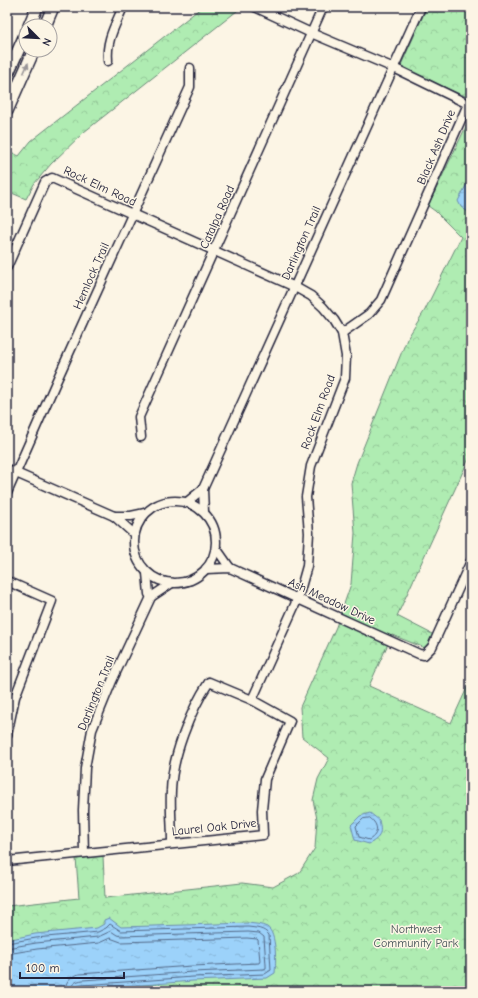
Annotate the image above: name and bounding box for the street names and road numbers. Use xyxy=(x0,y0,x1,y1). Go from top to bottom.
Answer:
street label: Black Ash Drive xyxy=(414,107,458,187)
street label: Rock Elm Road xyxy=(61,163,139,209)
street label: Catalpa Road xyxy=(197,183,237,251)
street label: Darlington Trail xyxy=(278,204,324,282)
street label: Hemlock Trail xyxy=(70,240,112,312)
street label: Rock Elm Road xyxy=(298,373,338,451)
street label: Ash Meadow Drive xyxy=(286,575,378,627)
street label: Darlington Trail xyxy=(75,654,117,732)
street label: Laurel Oak Drive xyxy=(171,816,257,838)

